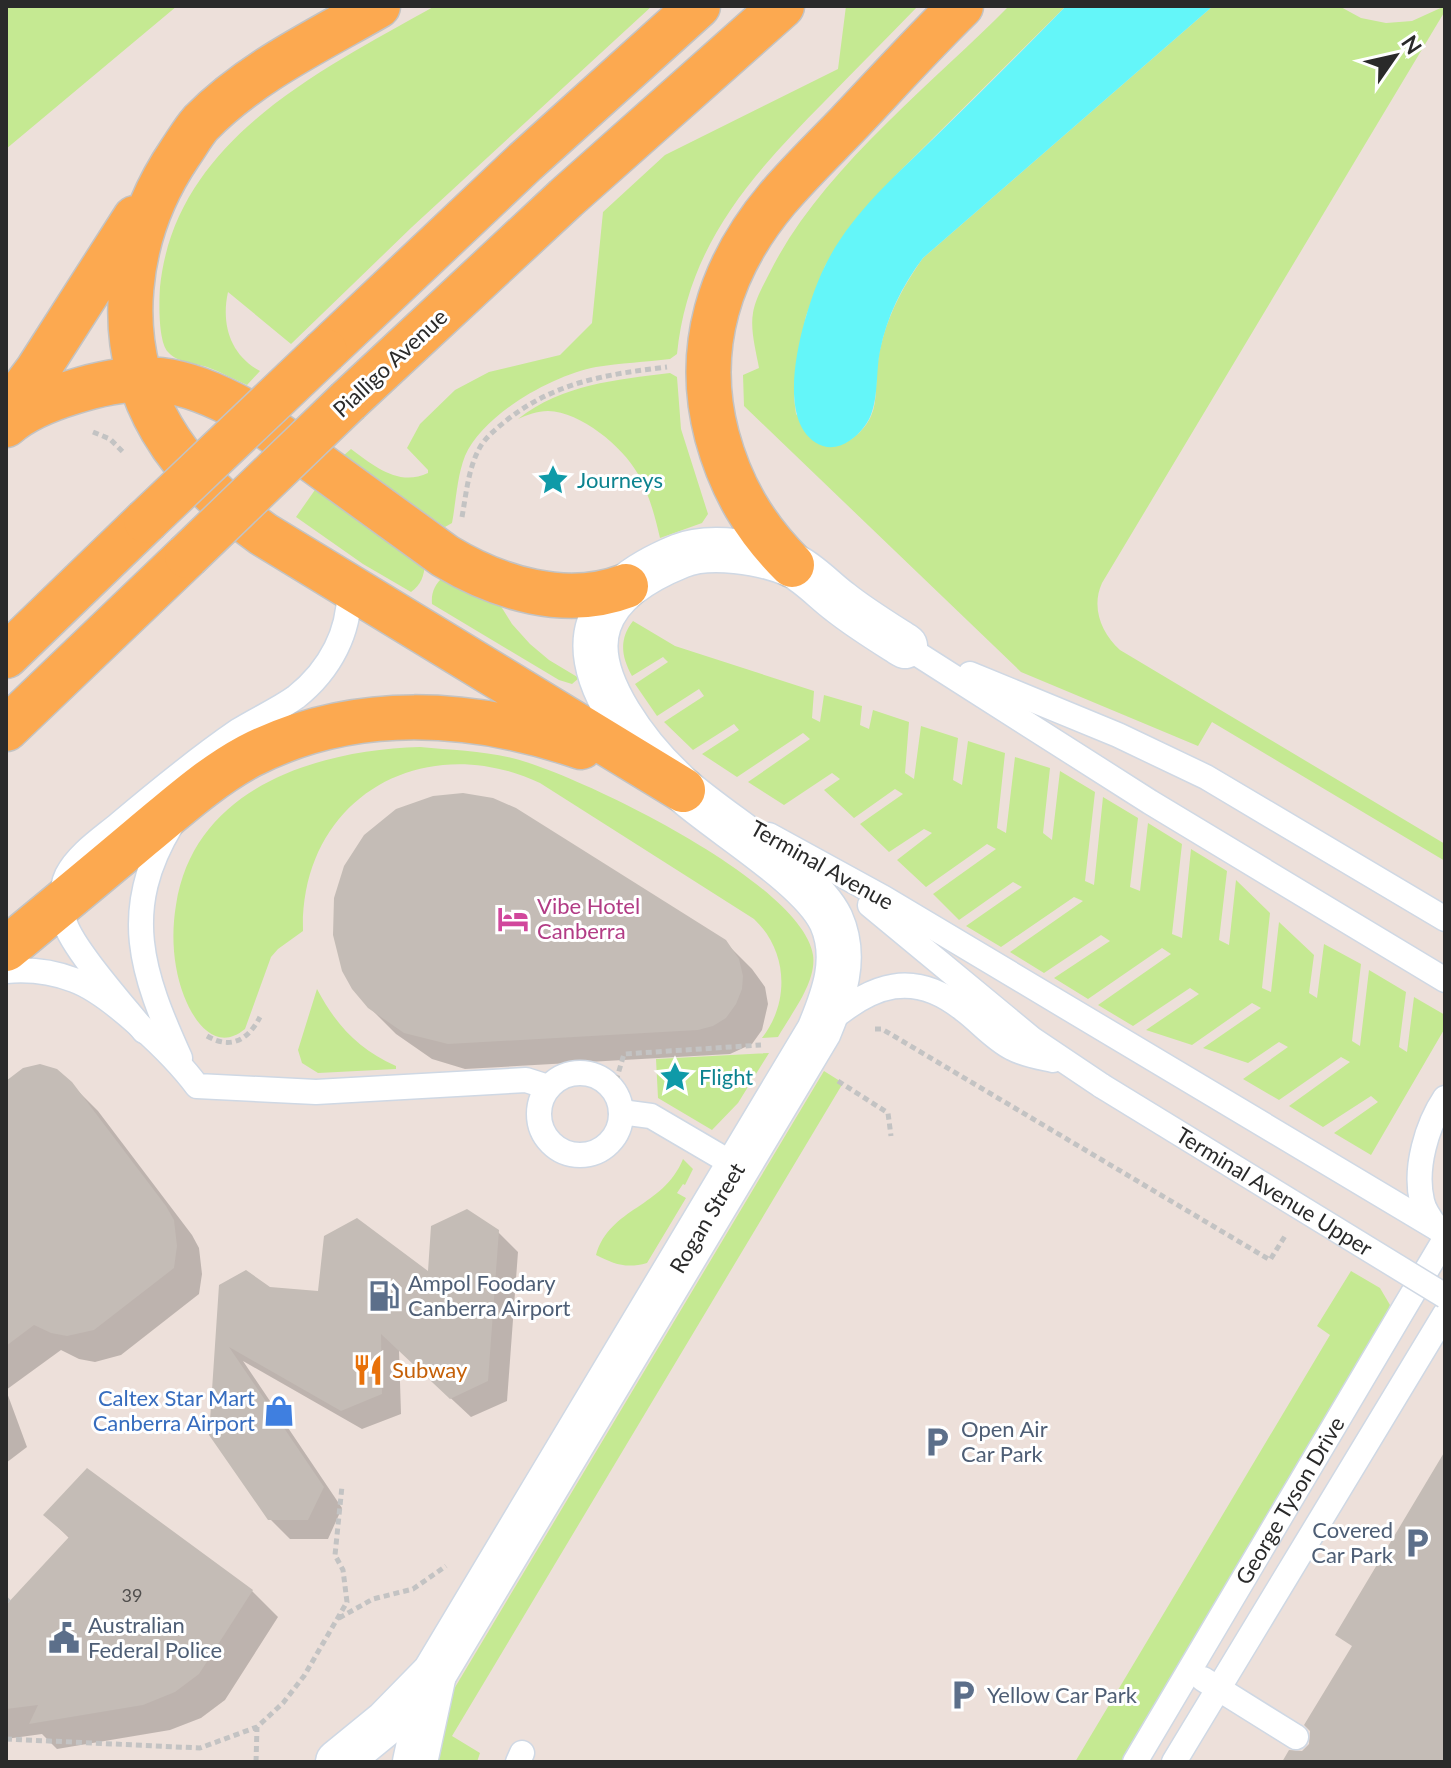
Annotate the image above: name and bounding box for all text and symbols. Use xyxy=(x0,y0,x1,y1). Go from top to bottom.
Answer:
north arrow xyxy=(1355,16,1435,96)
text: N xyxy=(1396,30,1428,59)
street label: Pialligo Avenue xyxy=(327,303,452,422)
place icon: Journeys xyxy=(536,463,570,497)
place label: Journeys xyxy=(577,466,663,493)
street label: Terminal Avenue xyxy=(746,814,899,915)
place label: Vibe Hotel Canberra xyxy=(537,892,640,944)
hotel icon: Vibe Hotel Canberra xyxy=(496,902,530,936)
place icon: Flight xyxy=(658,1060,692,1094)
place label: Flight xyxy=(699,1063,753,1090)
street label: Terminal Avenue Upper xyxy=(1171,1121,1378,1261)
street label: Rogan Street xyxy=(663,1158,750,1278)
place label: Ampol Foodary Canberra Airport xyxy=(408,1269,570,1321)
fuel station icon: Ampol Foodary Canberra Airport xyxy=(367,1279,401,1313)
restaurant icon: Subway xyxy=(351,1353,385,1387)
place label: Subway xyxy=(392,1356,468,1383)
place label: Caltex Star Mart Canberra Airport xyxy=(93,1384,255,1436)
shop icon: Caltex Star Mart Canberra Airport xyxy=(262,1394,296,1428)
street label: George Tyson Drive xyxy=(1229,1411,1350,1589)
place label: Open Air Car Park xyxy=(961,1415,1048,1467)
parking icon: Open Air Car Park xyxy=(920,1425,954,1459)
place label: Covered Car Park xyxy=(1311,1516,1394,1568)
parking icon: Covered Car Park xyxy=(1400,1526,1434,1560)
house number: 39 xyxy=(122,1584,142,1606)
place label: Australian Federal Police xyxy=(88,1611,222,1663)
public building icon: Australian Federal Police xyxy=(47,1621,81,1655)
parking icon: Yellow Car Park xyxy=(946,1678,980,1712)
place label: Yellow Car Park xyxy=(987,1681,1138,1708)

